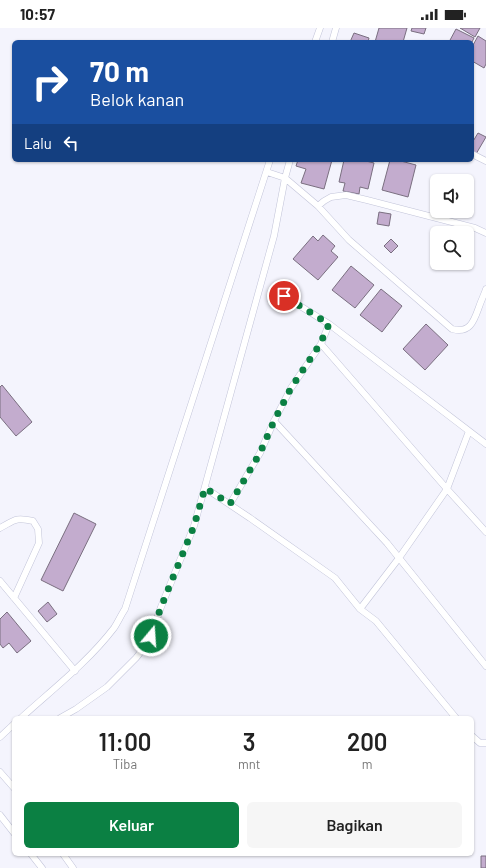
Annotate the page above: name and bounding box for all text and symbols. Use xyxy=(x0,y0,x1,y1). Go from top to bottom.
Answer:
text: 10:57 xyxy=(20,5,55,23)
text: 70 m xyxy=(90,54,149,88)
icon: right xyxy=(24,56,76,108)
text: Belok kanan xyxy=(90,88,184,110)
icon: left xyxy=(60,132,82,154)
text: Lalu xyxy=(24,134,52,152)
map controls xyxy=(430,174,474,270)
button: sound xyxy=(430,174,474,218)
button: search xyxy=(430,226,474,270)
pin xyxy=(267,279,301,313)
icon: arrive xyxy=(273,285,295,307)
position arrow xyxy=(130,615,172,657)
text: 11:00 xyxy=(99,727,151,756)
text: 3 xyxy=(243,727,256,756)
text: 200 xyxy=(347,727,387,756)
text: Tiba xyxy=(113,756,137,772)
text: mnt xyxy=(238,756,260,772)
text: m xyxy=(362,756,373,772)
button: Keluar xyxy=(24,802,239,848)
button: Bagikan xyxy=(247,802,462,848)

